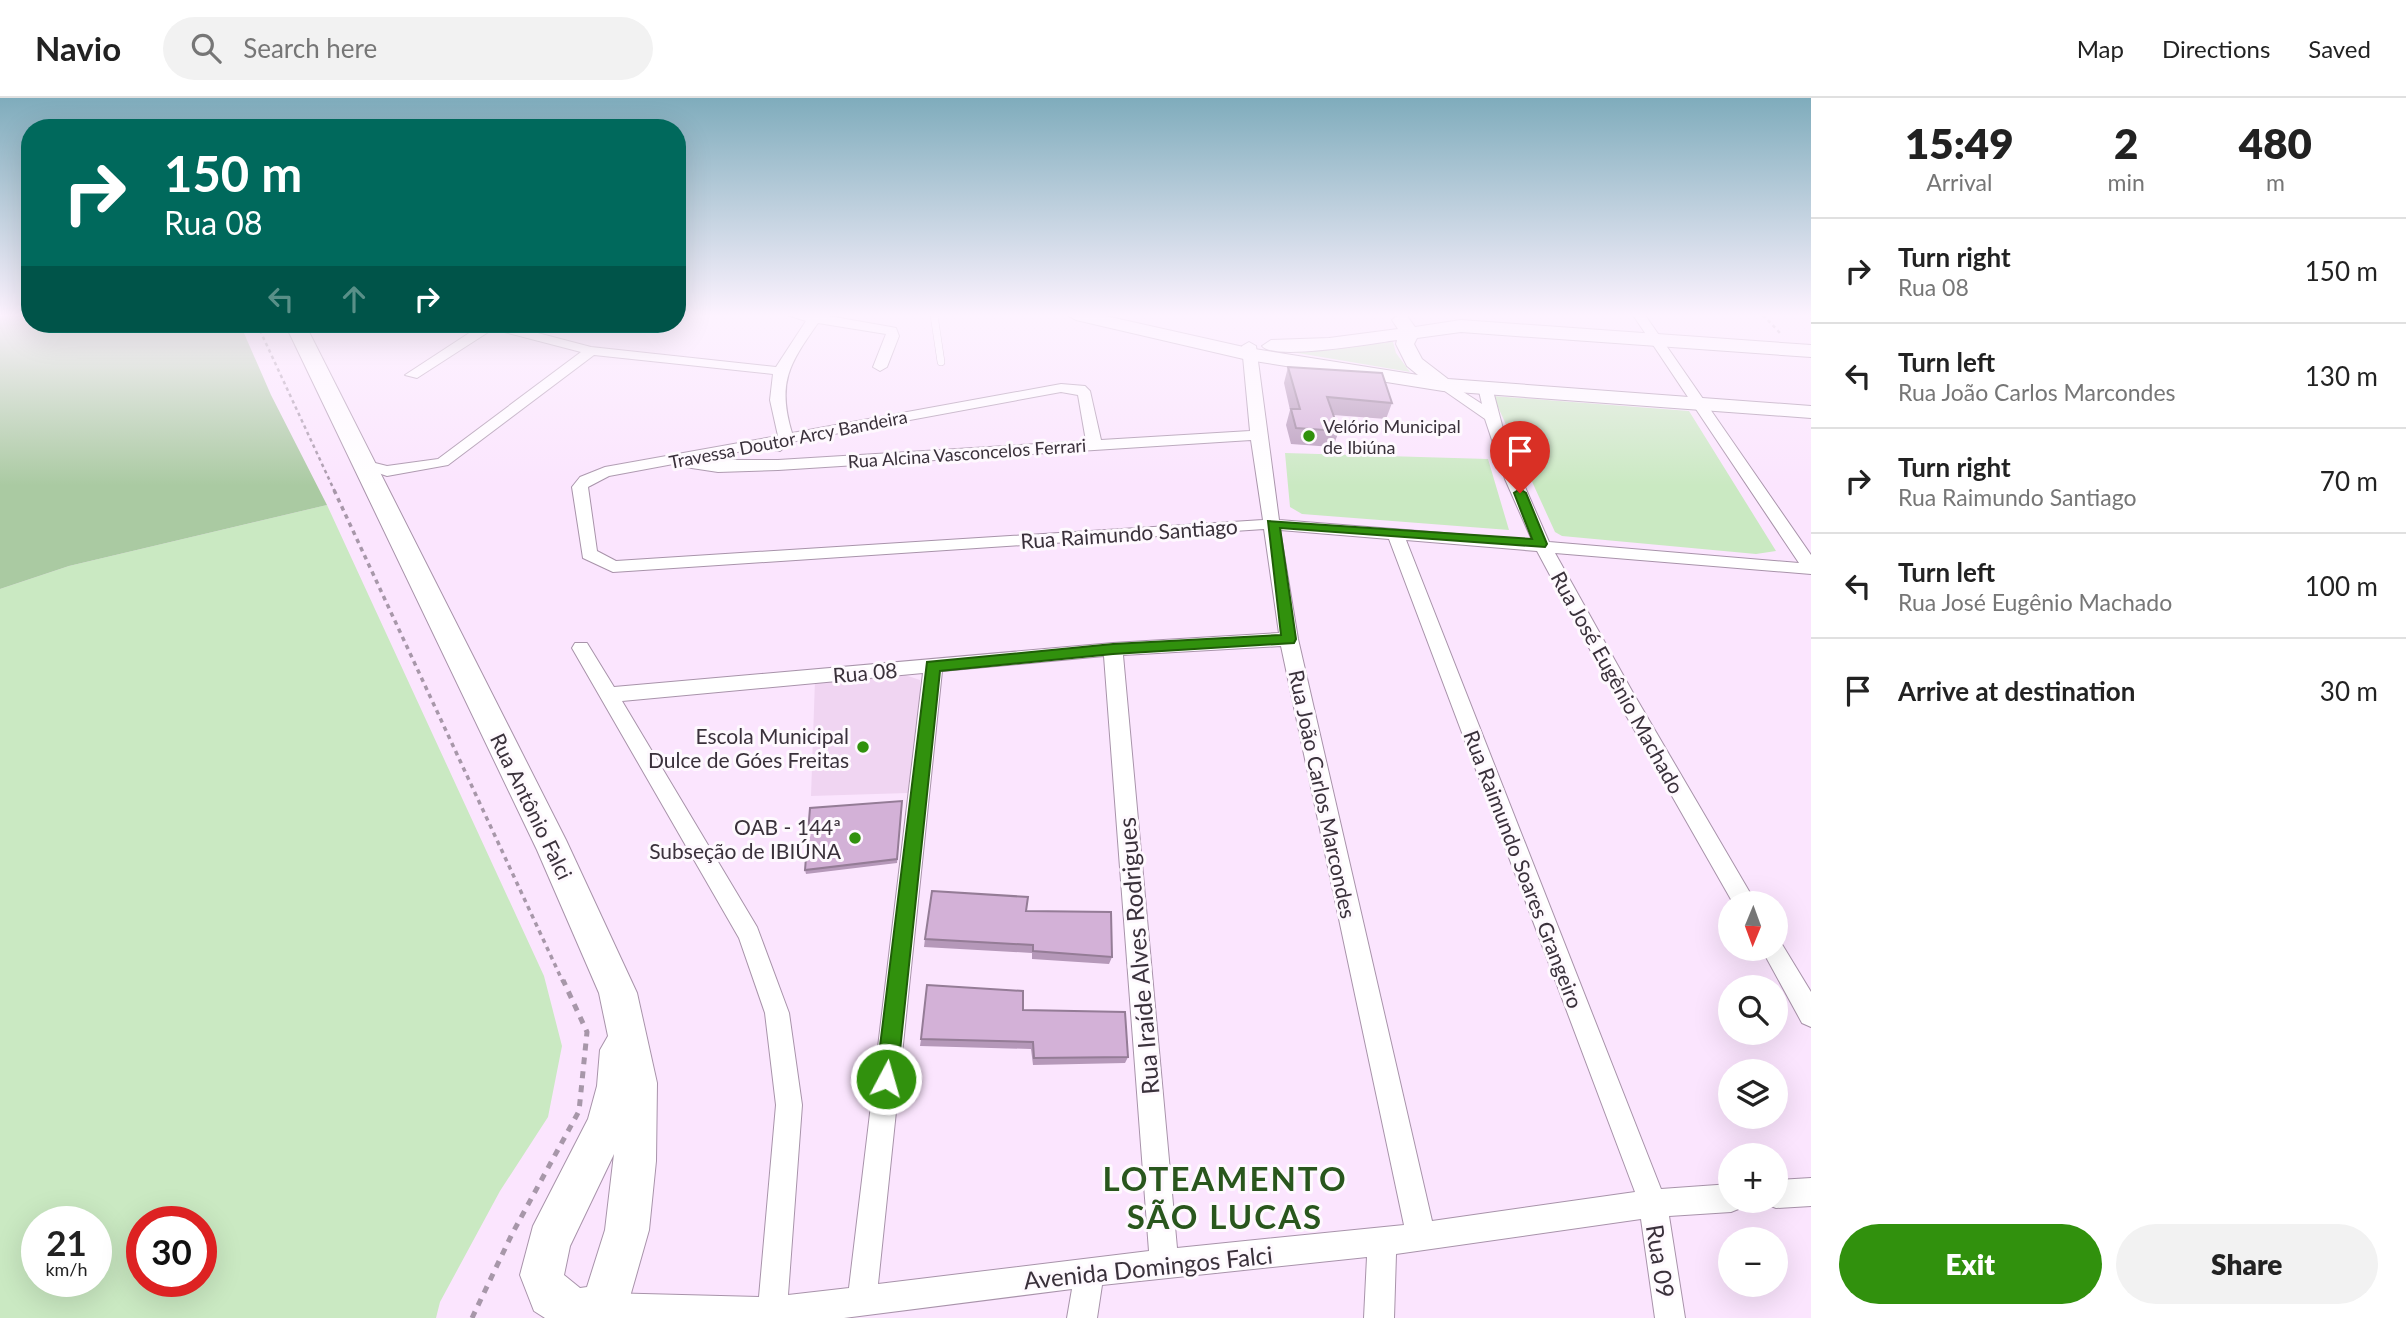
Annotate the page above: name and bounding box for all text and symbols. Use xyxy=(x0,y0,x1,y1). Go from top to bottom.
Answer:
search box xyxy=(163,17,653,80)
text: Navio xyxy=(35,28,121,68)
icon: search xyxy=(187,29,225,67)
text: Search here xyxy=(243,32,377,64)
text: Map xyxy=(2077,34,2124,63)
text: Directions xyxy=(2162,34,2270,63)
text: Saved xyxy=(2308,34,2371,63)
text: 15:49 xyxy=(1905,118,2014,168)
text: 2 xyxy=(2114,118,2138,168)
text: 480 xyxy=(2239,118,2312,168)
text: 150 m xyxy=(164,144,302,202)
icon: right xyxy=(49,147,140,238)
text: Arrival xyxy=(1926,168,1992,196)
text: min xyxy=(2108,168,2145,196)
text: m xyxy=(2266,168,2285,196)
text: Rua 08 xyxy=(164,203,262,242)
text: Turn right xyxy=(1898,241,2011,273)
icon: right xyxy=(1839,252,1877,290)
text: 150 m xyxy=(2305,255,2378,287)
text: Rua 08 xyxy=(1898,273,1969,301)
icon: left xyxy=(262,280,300,318)
icon: ahead xyxy=(335,280,373,318)
icon: right xyxy=(408,280,446,318)
text: Turn left xyxy=(1898,346,1995,378)
icon: left xyxy=(1839,357,1877,395)
text: 130 m xyxy=(2305,360,2378,392)
text: Rua João Carlos Marcondes xyxy=(1898,378,2176,406)
street label: Travessa Doutor Arcy Bandeira xyxy=(667,405,909,473)
place label: Velório Municipal de Ibiúna xyxy=(1323,415,1461,458)
pin xyxy=(1490,421,1550,493)
marker: Velório Municipal de Ibiúna xyxy=(1301,428,1317,444)
icon: arrive xyxy=(1501,432,1539,470)
street label: Rua Alcina Vasconcelos Ferrari xyxy=(847,434,1087,472)
text: Turn right xyxy=(1898,451,2011,483)
icon: right xyxy=(1839,462,1877,500)
text: 70 m xyxy=(2320,465,2378,497)
text: Rua Raimundo Santiago xyxy=(1898,483,2137,511)
street label: Rua Raimundo Santiago xyxy=(1020,513,1239,553)
text: Turn left xyxy=(1898,556,1995,588)
street label: Rua José Eugênio Machado xyxy=(1546,566,1690,798)
icon: left xyxy=(1839,567,1877,605)
text: 100 m xyxy=(2305,570,2378,602)
text: Rua José Eugênio Machado xyxy=(1898,588,2172,616)
street label: Rua 08 xyxy=(832,657,898,687)
street label: Rua João Carlos Marcondes xyxy=(1284,667,1362,921)
icon: arrive xyxy=(1839,672,1877,710)
text: Arrive at destination xyxy=(1898,675,2135,707)
text: 30 m xyxy=(2320,675,2378,707)
place label: Escola Municipal Dulce de Góes Freitas xyxy=(648,723,849,772)
street label: Rua Raimundo Soares Grangeiro xyxy=(1459,726,1589,1012)
street label: Rua Antônio Falci xyxy=(486,729,578,883)
marker: Escola Municipal Dulce de Góes Freitas xyxy=(855,739,871,755)
place label: OAB - 144ª Subseção de IBIÚNA xyxy=(649,814,842,863)
street label: Rua Iraíde Alves Rodrigues xyxy=(1111,816,1165,1096)
marker: OAB - 144ª Subseção de IBIÚNA xyxy=(847,830,863,846)
north arrow xyxy=(1718,891,1788,961)
map controls xyxy=(1718,891,1788,1297)
button: search xyxy=(1718,975,1788,1045)
position arrow xyxy=(849,1042,923,1116)
button: layers xyxy=(1718,1059,1788,1129)
button: + xyxy=(1718,1143,1788,1213)
district label: LOTEAMENTO SÃO LUCAS xyxy=(1102,1158,1348,1236)
speed limit sign: 30 xyxy=(126,1206,217,1297)
text: 21 xyxy=(46,1221,87,1263)
street label: Rua 09 xyxy=(1641,1222,1681,1300)
button: Exit xyxy=(1839,1224,2102,1304)
button: Share xyxy=(2116,1224,2378,1304)
button: − xyxy=(1718,1227,1788,1297)
street label: Avenida Domingos Falci xyxy=(1022,1239,1274,1295)
text: km/h xyxy=(45,1258,88,1280)

